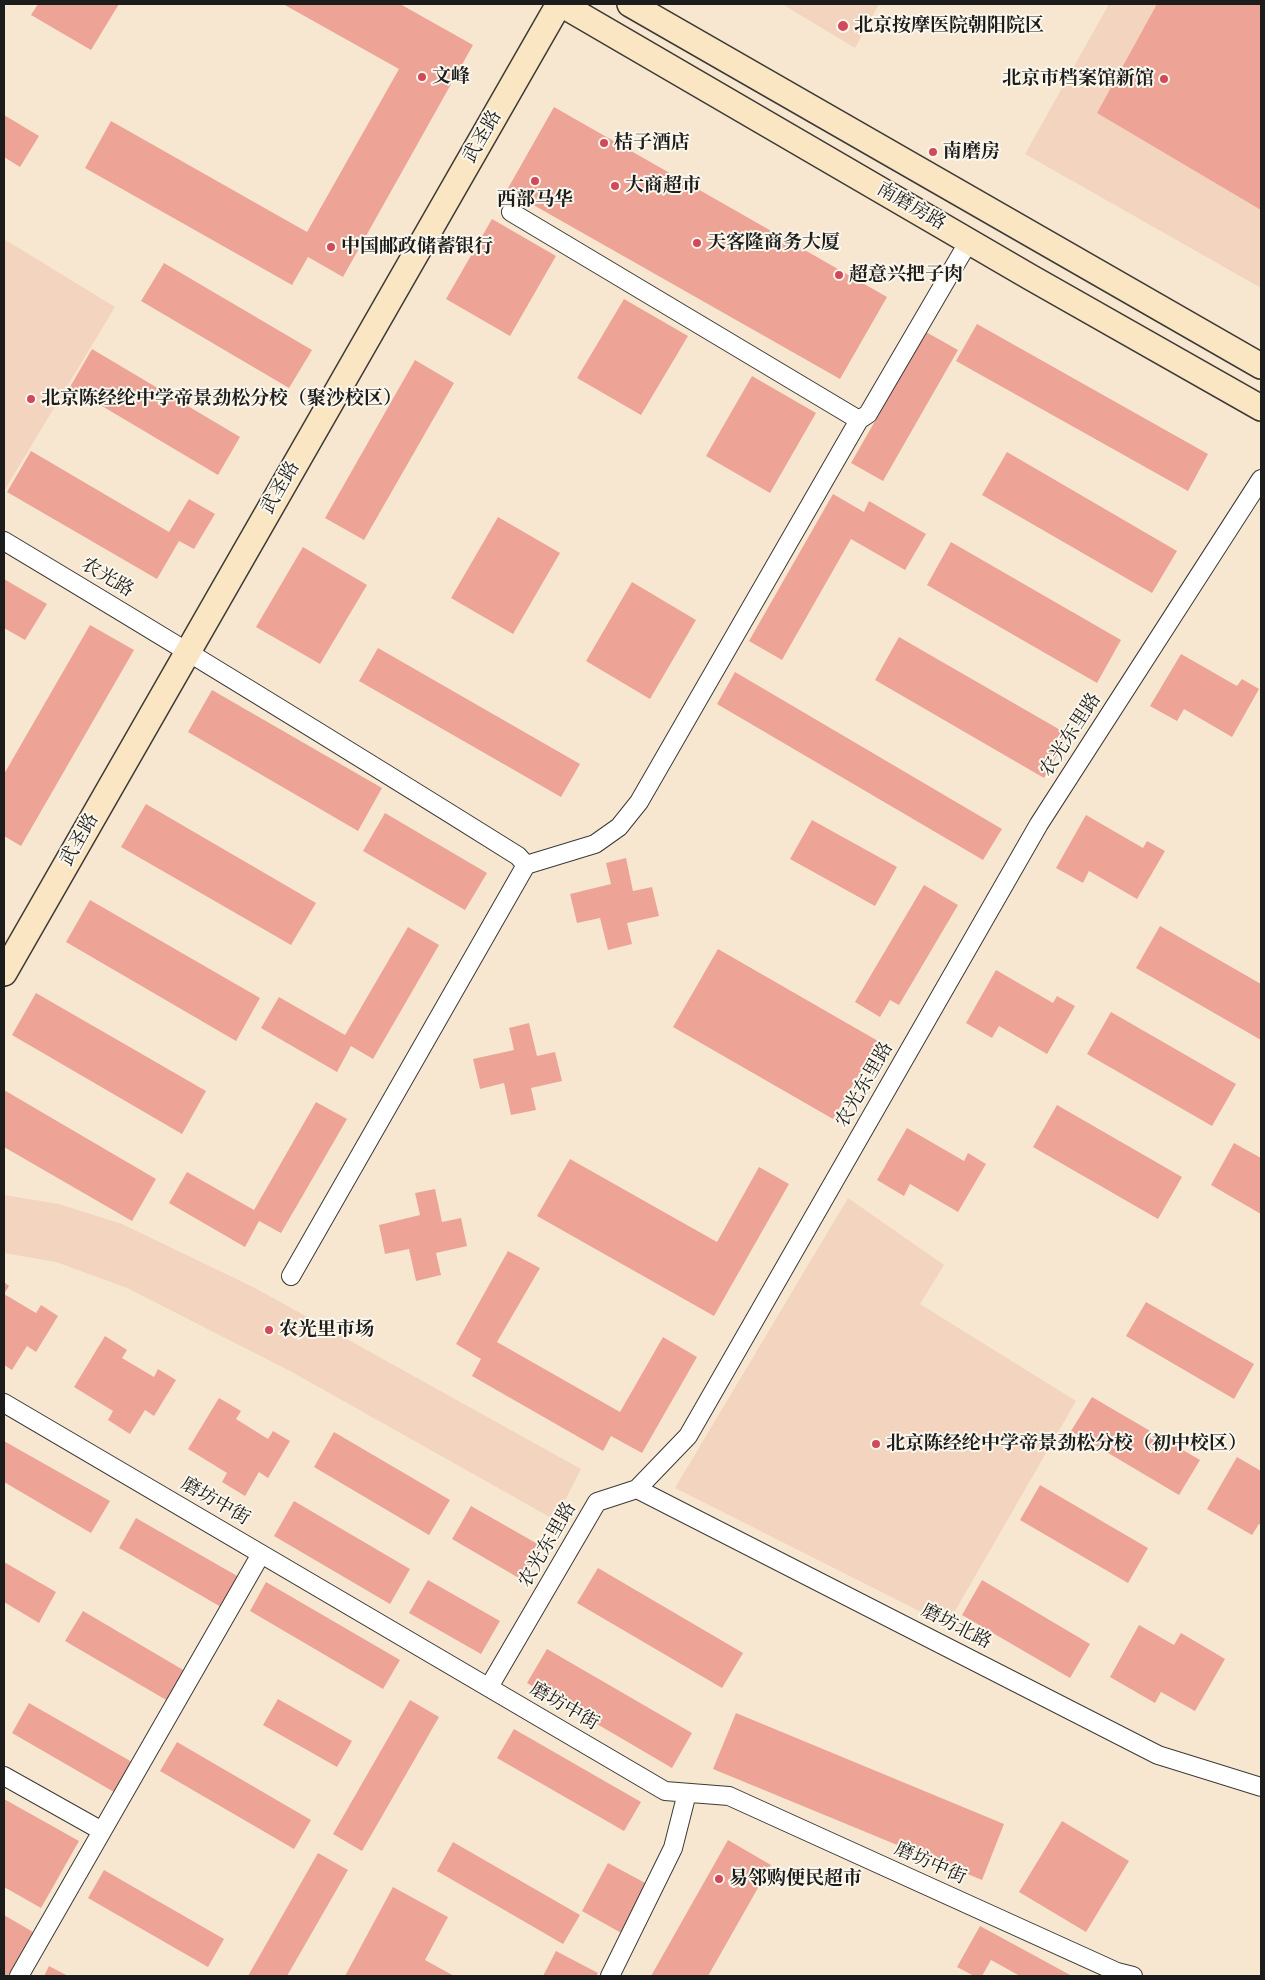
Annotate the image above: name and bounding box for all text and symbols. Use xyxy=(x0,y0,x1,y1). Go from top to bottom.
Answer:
place label: 北京按摩医院朝阳院区 xyxy=(854,15,1044,37)
marker: 北京按摩医院朝阳院区 xyxy=(836,19,850,33)
place label: 文峰 xyxy=(432,66,470,88)
place label: 北京市档案馆新馆 xyxy=(1002,68,1154,90)
marker: 文峰 xyxy=(416,71,428,83)
marker: 北京市档案馆新馆 xyxy=(1158,73,1170,85)
street label: 武圣路 xyxy=(459,107,507,167)
place label: 桔子酒店 xyxy=(614,132,690,154)
marker: 桔子酒店 xyxy=(598,137,610,149)
place label: 南磨房 xyxy=(943,141,1000,163)
marker: 南磨房 xyxy=(927,146,939,158)
marker: 西部马华 xyxy=(529,175,541,187)
place label: 大商超市 xyxy=(625,175,701,197)
street label: 南磨房路 xyxy=(872,178,950,236)
marker: 大商超市 xyxy=(609,180,621,192)
place label: 西部马华 xyxy=(497,189,573,211)
place label: 天客隆商务大厦 xyxy=(707,232,840,254)
place label: 中国邮政储蓄银行 xyxy=(341,236,493,258)
marker: 天客隆商务大厦 xyxy=(691,237,703,249)
marker: 中国邮政储蓄银行 xyxy=(325,241,337,253)
place label: 超意兴把子肉 xyxy=(849,264,963,286)
marker: 超意兴把子肉 xyxy=(833,269,845,281)
place label: 北京陈经纶中学帝景劲松分校（聚沙校区） xyxy=(41,388,402,410)
marker: 北京陈经纶中学帝景劲松分校（聚沙校区） xyxy=(25,393,37,405)
street label: 武圣路 xyxy=(257,458,305,518)
street label: 农光路 xyxy=(77,554,137,602)
street label: 农光东里路 xyxy=(1036,689,1106,781)
street label: 武圣路 xyxy=(56,810,104,870)
street label: 农光东里路 xyxy=(831,1038,899,1132)
place label: 农光里市场 xyxy=(279,1319,374,1341)
marker: 农光里市场 xyxy=(263,1324,275,1336)
place label: 北京陈经纶中学帝景劲松分校（初中校区） xyxy=(886,1433,1247,1455)
marker: 北京陈经纶中学帝景劲松分校（初中校区） xyxy=(870,1438,882,1450)
street label: 磨坊中街 xyxy=(176,1473,254,1531)
street label: 农光东里路 xyxy=(514,1498,582,1592)
street label: 磨坊北路 xyxy=(917,1600,995,1654)
street label: 磨坊中街 xyxy=(525,1678,603,1736)
street label: 磨坊中街 xyxy=(891,1838,969,1890)
place label: 易邻购便民超市 xyxy=(729,1868,862,1890)
marker: 易邻购便民超市 xyxy=(713,1873,725,1885)

